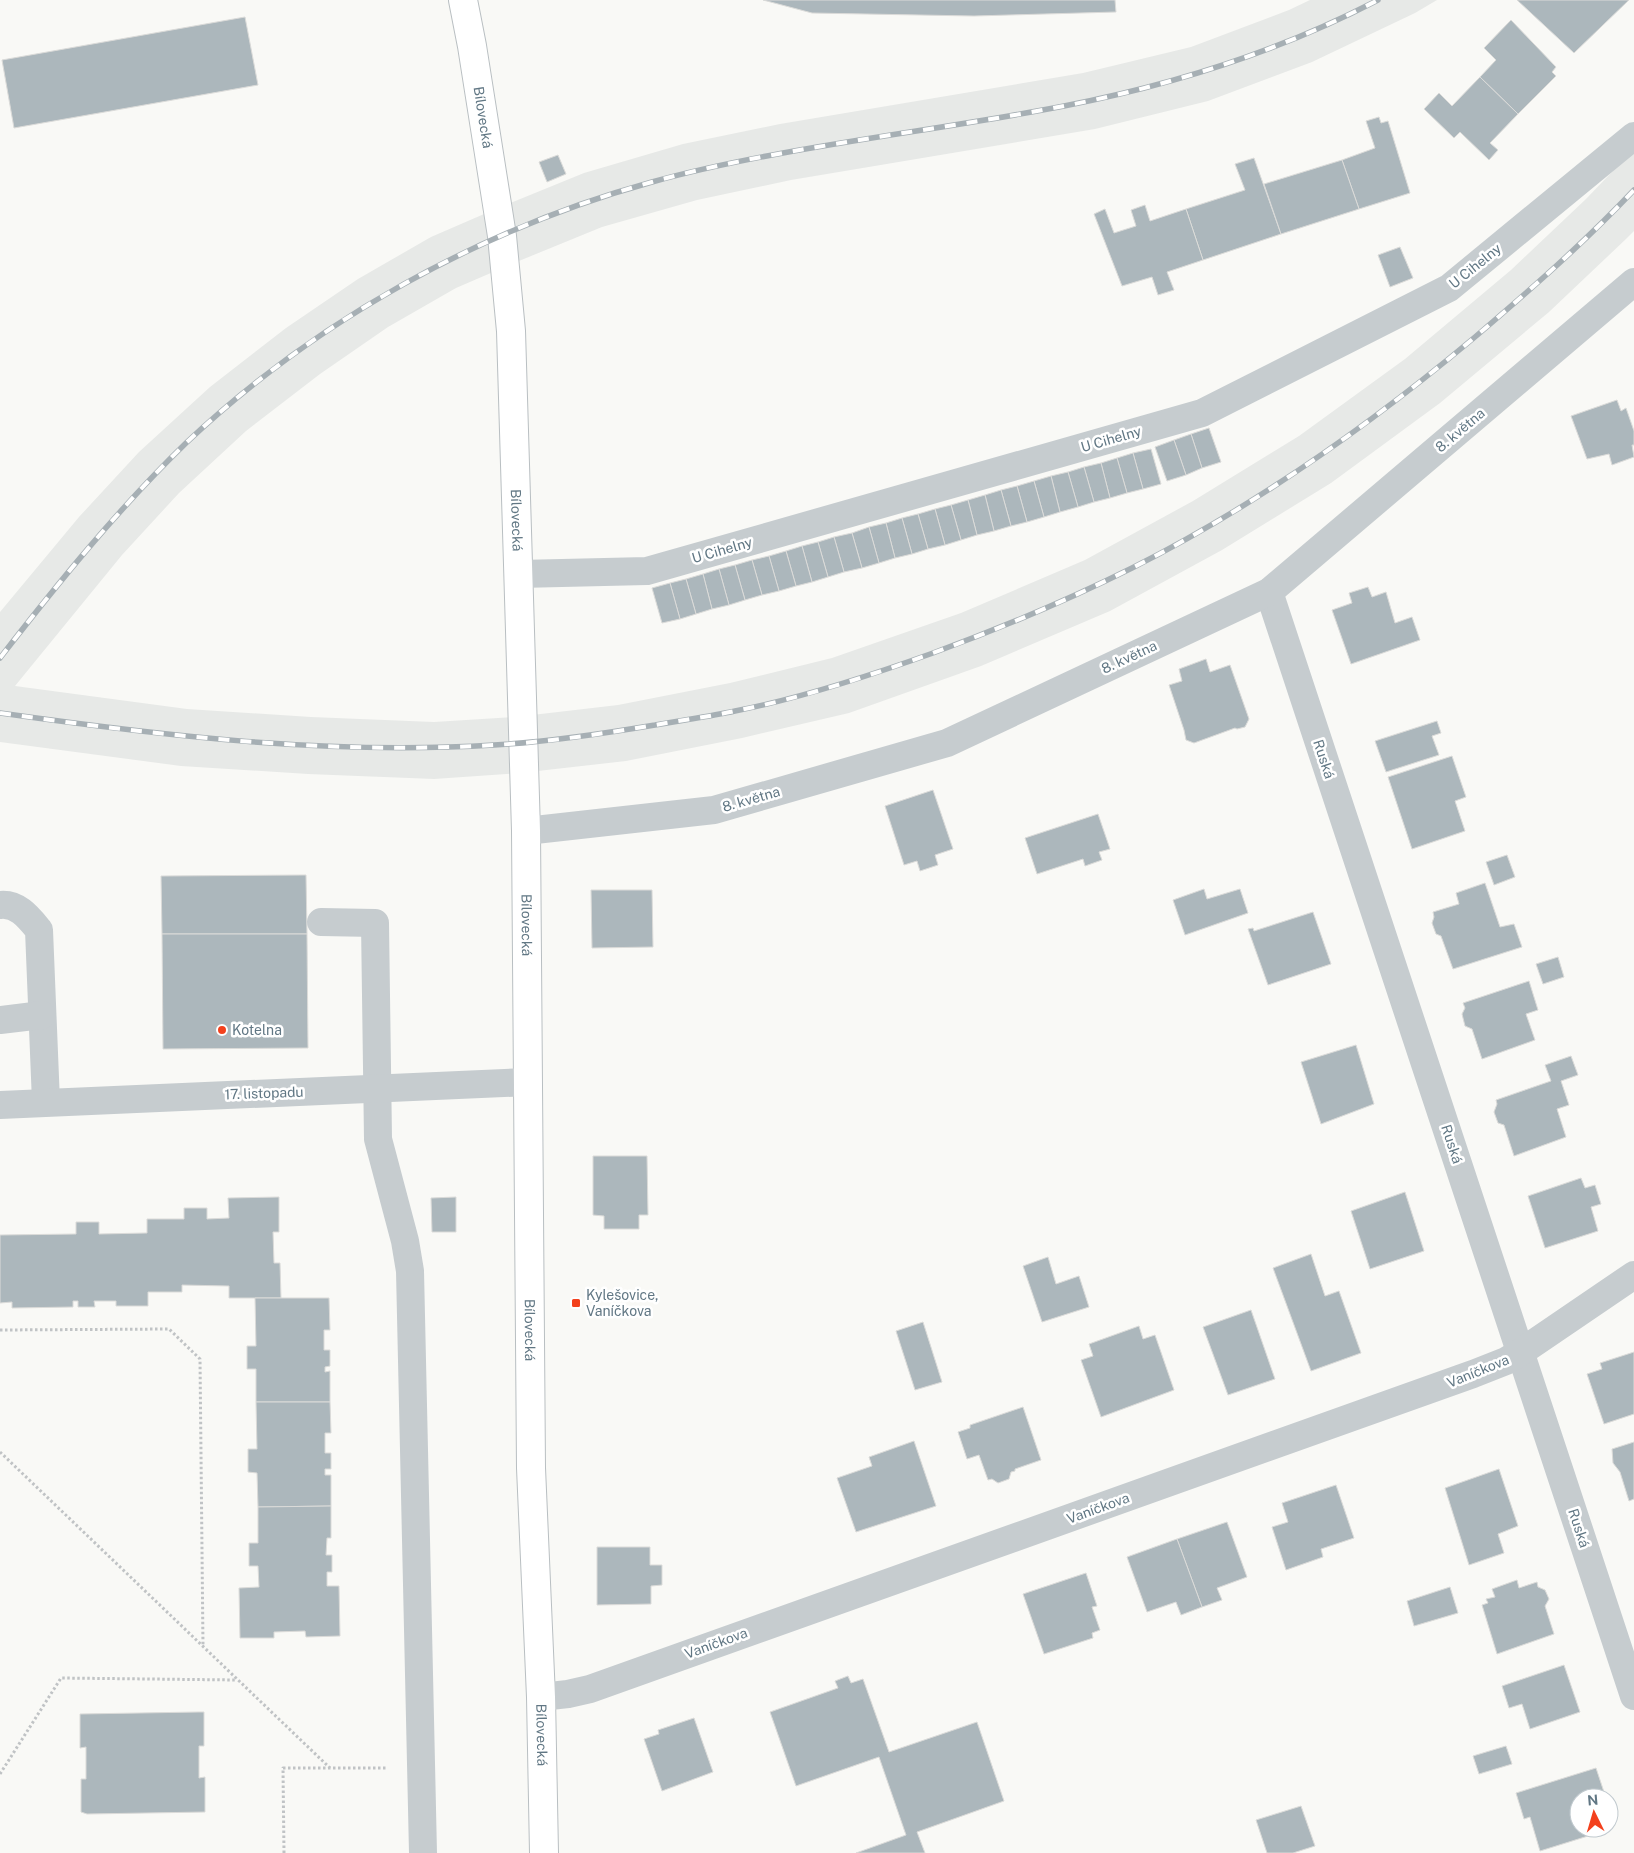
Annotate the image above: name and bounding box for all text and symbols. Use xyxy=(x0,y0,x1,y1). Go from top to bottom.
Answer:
street label: Bílovecká xyxy=(470,85,496,149)
street label: U Cihelny xyxy=(1446,240,1504,292)
street label: 8. května xyxy=(1432,405,1488,455)
street label: U Cihelny xyxy=(1079,423,1143,455)
street label: Bílovecká xyxy=(508,489,526,552)
street label: U Cihelny xyxy=(690,534,754,566)
street label: 8. května xyxy=(1099,637,1159,677)
street label: Ruská xyxy=(1310,738,1338,780)
street label: 8. května xyxy=(720,783,782,815)
street label: Bílovecká xyxy=(518,894,535,956)
place label: Kotelna xyxy=(232,1022,282,1038)
marker: Kotelna xyxy=(216,1024,228,1036)
street label: 17. listopadu xyxy=(224,1084,304,1102)
street label: Ruská xyxy=(1438,1123,1466,1165)
place label: Kylešovice, Vaníčkova xyxy=(586,1287,659,1319)
marker: Kylešovice, Vaníčkova xyxy=(570,1297,582,1309)
street label: Bílovecká xyxy=(522,1299,538,1361)
street label: Vaníčkova xyxy=(1445,1351,1511,1391)
street label: Vaníčkova xyxy=(1064,1489,1132,1527)
street label: Ruská xyxy=(1565,1507,1593,1549)
street label: Vaníčkova xyxy=(682,1624,750,1662)
street label: Bílovecká xyxy=(533,1704,550,1766)
north arrow xyxy=(1569,1788,1619,1838)
text: N xyxy=(1587,1792,1599,1808)

